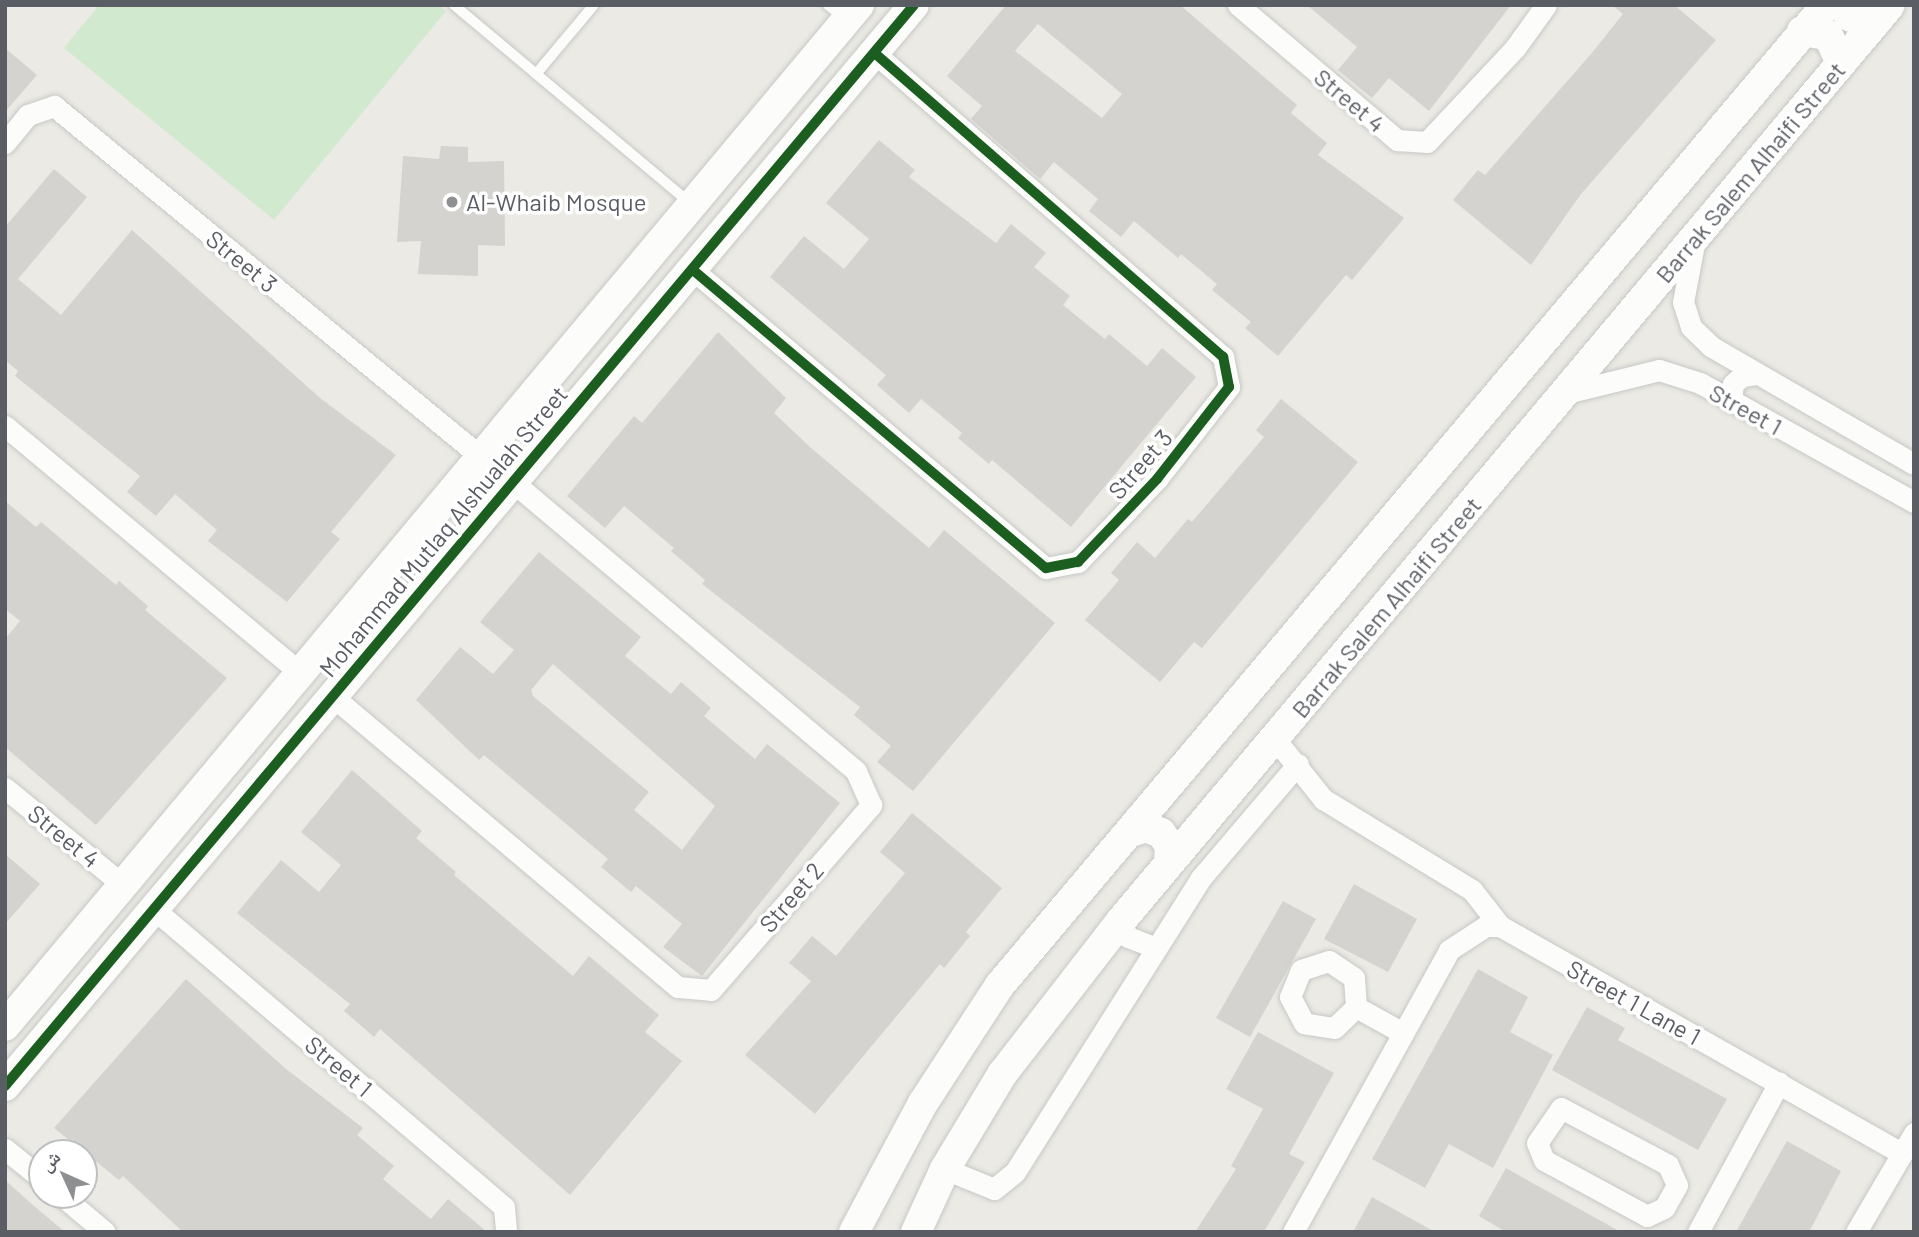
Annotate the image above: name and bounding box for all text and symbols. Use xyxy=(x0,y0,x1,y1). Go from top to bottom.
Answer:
street label: Barrak Salem Alhaifi Street xyxy=(1649,56,1851,288)
street label: Street 4 xyxy=(1309,62,1391,138)
place label: Al-Whaib Mosque xyxy=(466,188,647,216)
marker: Al-Whaib Mosque xyxy=(444,194,460,210)
street label: Street 3 xyxy=(201,224,283,298)
street label: Street 1 xyxy=(1705,377,1787,441)
street label: Mohammad Mutlaq Alshualah Street xyxy=(313,380,573,682)
street label: Street 3 xyxy=(1102,423,1178,505)
street label: Barrak Salem Alhaifi Street xyxy=(1285,491,1487,723)
street label: Street 4 xyxy=(22,799,106,873)
street label: Street 2 xyxy=(753,856,829,938)
street label: Street 1 Lane 1 xyxy=(1562,953,1706,1051)
street label: Street 1 xyxy=(300,1030,378,1102)
north arrow xyxy=(28,1139,98,1209)
text: ش xyxy=(34,1145,64,1175)

